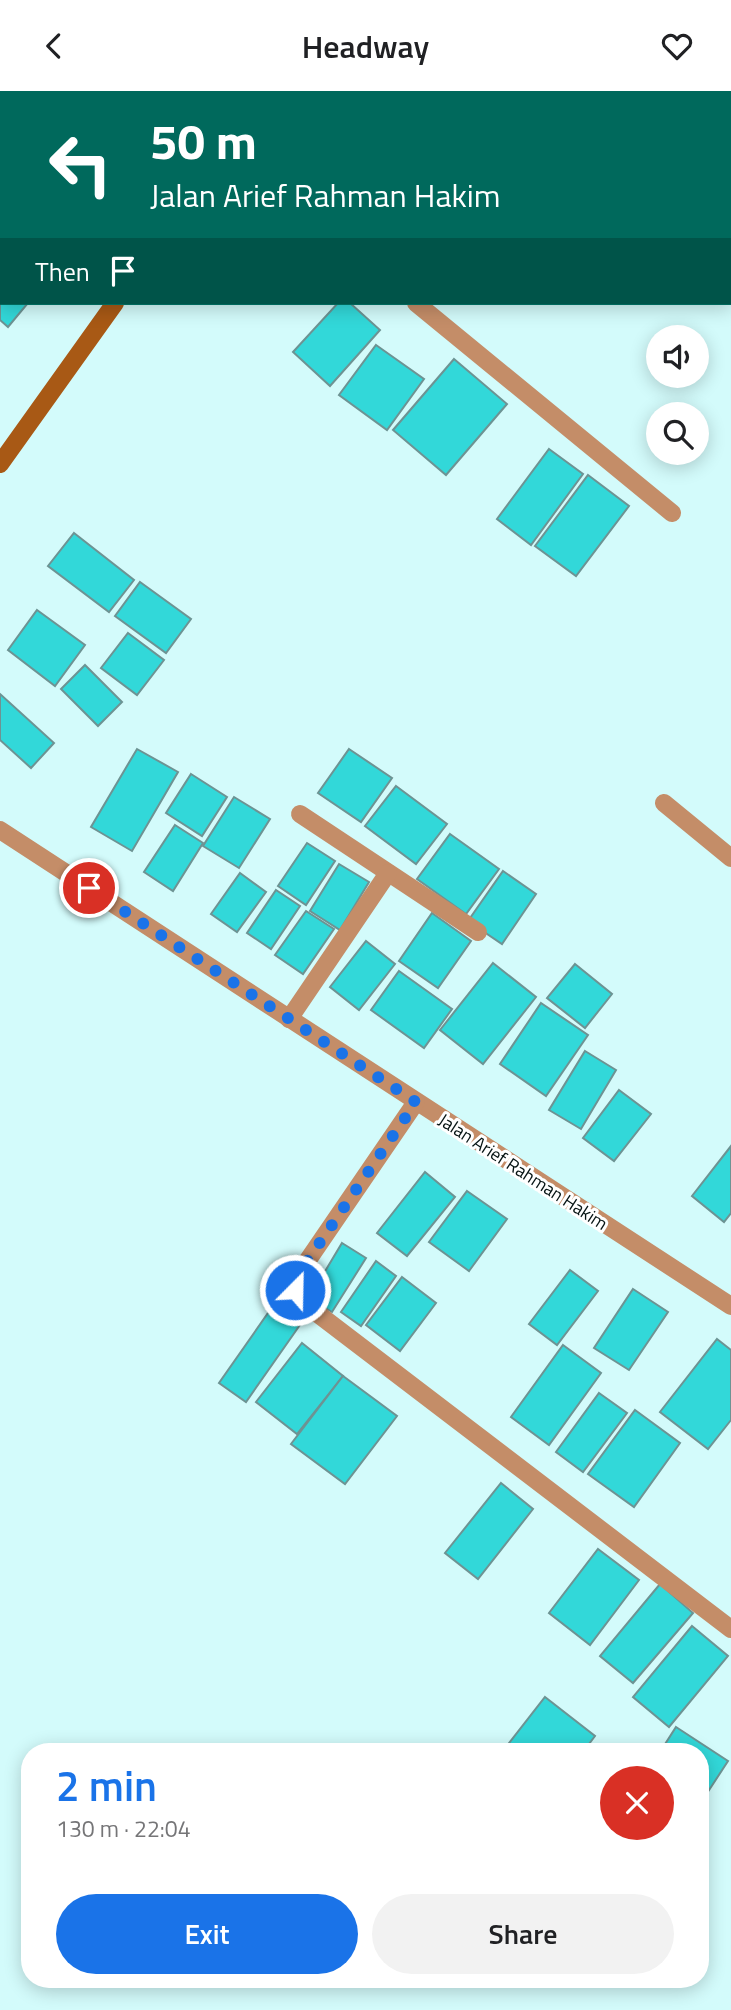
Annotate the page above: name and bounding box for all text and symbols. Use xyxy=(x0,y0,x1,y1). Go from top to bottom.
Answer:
text: Headway xyxy=(302,22,429,70)
icon: back xyxy=(35,27,73,65)
icon: heart xyxy=(658,27,696,65)
text: 50 m xyxy=(150,103,257,178)
icon: left xyxy=(35,119,126,210)
text: Jalan Arief Rahman Hakim xyxy=(150,171,501,219)
text: Then xyxy=(35,252,90,291)
icon: arrive xyxy=(104,252,142,290)
map controls xyxy=(646,325,709,465)
button: sound xyxy=(646,325,709,388)
button: search xyxy=(646,402,709,465)
pin xyxy=(59,858,119,918)
icon: arrive xyxy=(70,869,108,907)
street label: Jalan Arief Rahman Hakim xyxy=(433,1107,613,1237)
position arrow xyxy=(258,1253,332,1327)
text: 2 min xyxy=(56,1753,157,1817)
button: close xyxy=(600,1766,674,1840)
text: 130 m · 22:04 xyxy=(56,1811,191,1846)
button: Exit xyxy=(56,1894,358,1974)
button: Share xyxy=(372,1894,674,1974)

